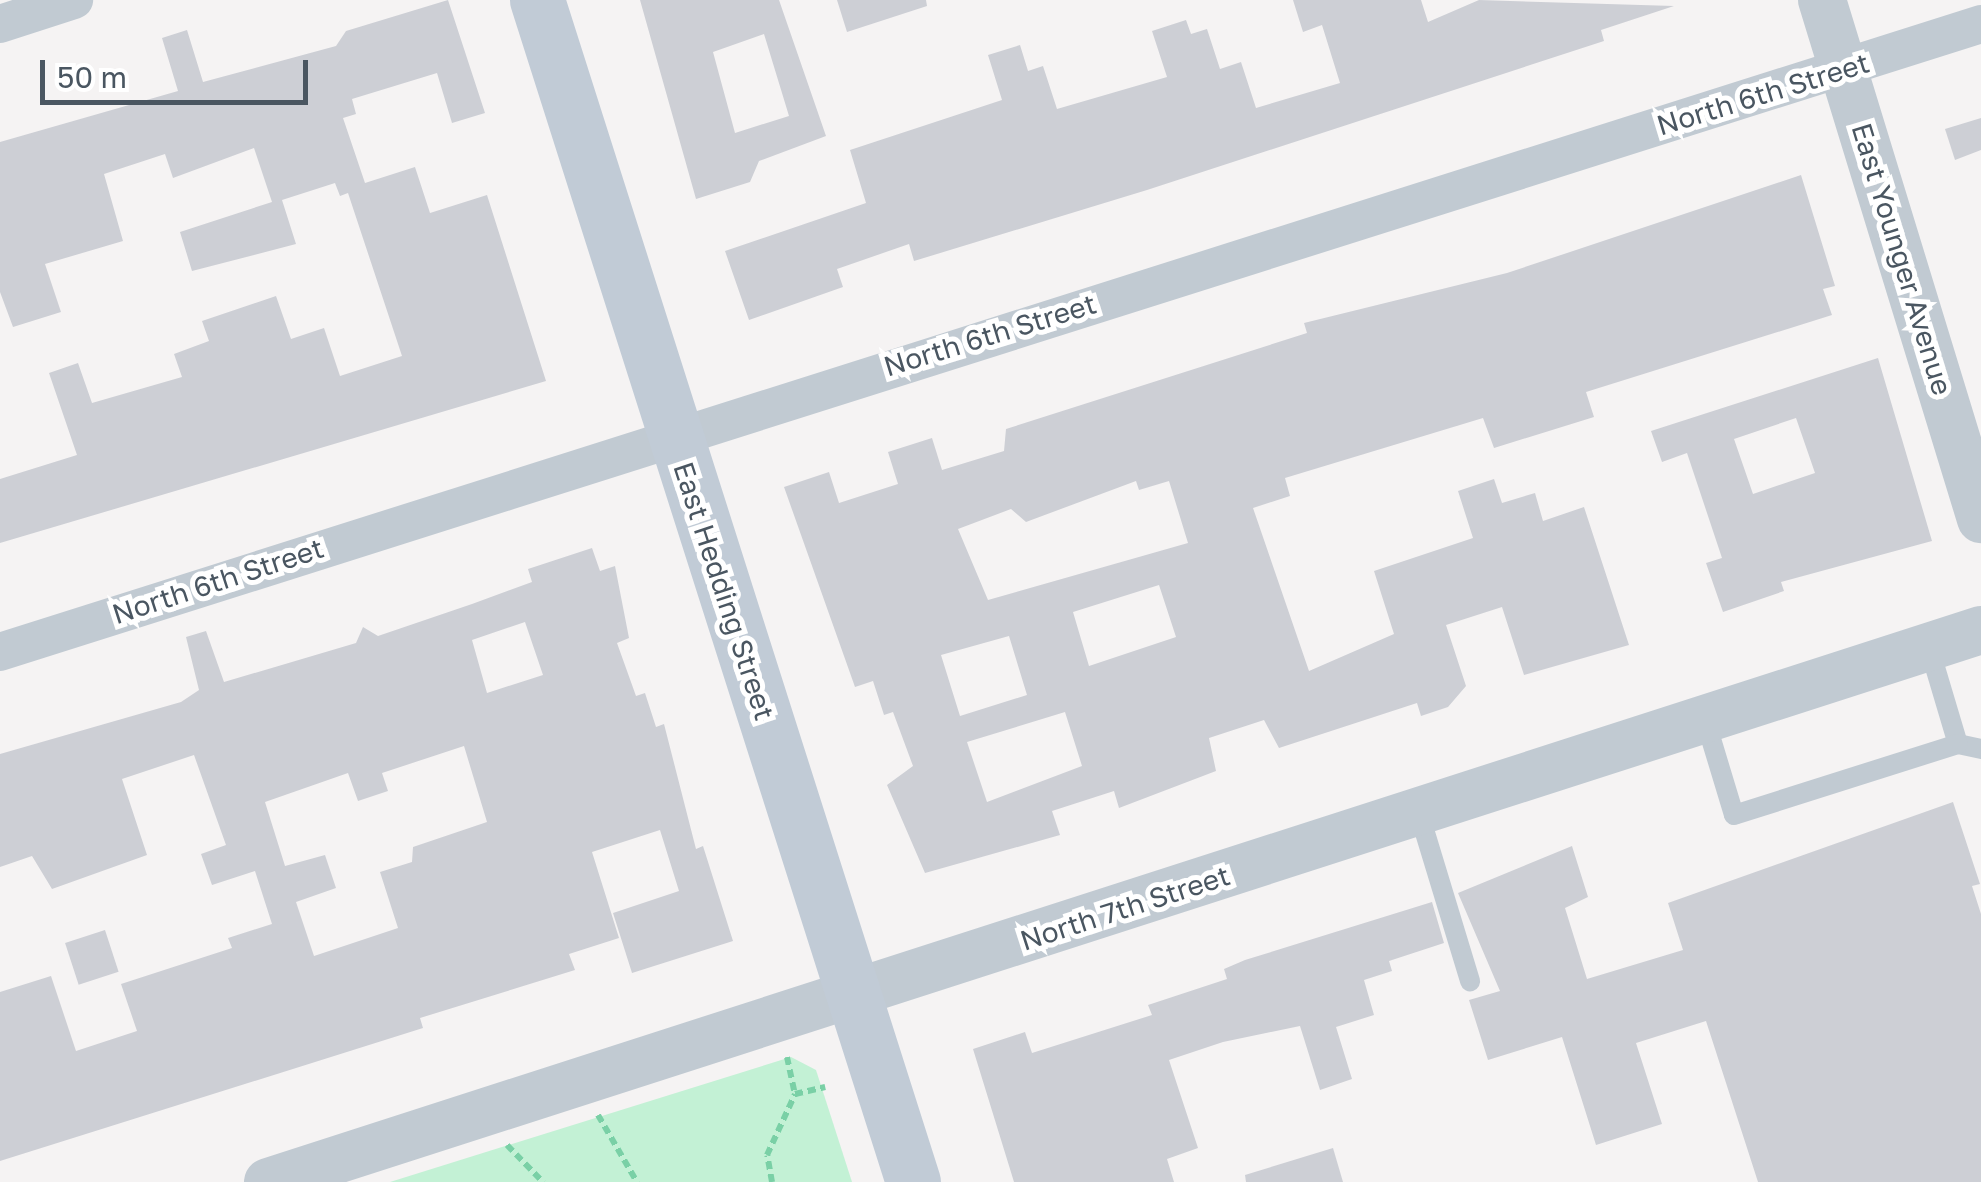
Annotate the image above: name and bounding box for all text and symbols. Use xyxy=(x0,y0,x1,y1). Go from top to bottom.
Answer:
scale bar xyxy=(45,40,312,102)
street label: North 6th Street xyxy=(1653,46,1873,142)
text: 50 m xyxy=(57,59,127,95)
street label: East Younger Avenue xyxy=(1845,119,1959,399)
street label: North 6th Street xyxy=(880,287,1100,383)
street label: East Hedding Street xyxy=(666,458,782,724)
street label: North 6th Street xyxy=(108,531,328,631)
street label: North 7th Street xyxy=(1016,858,1234,958)

